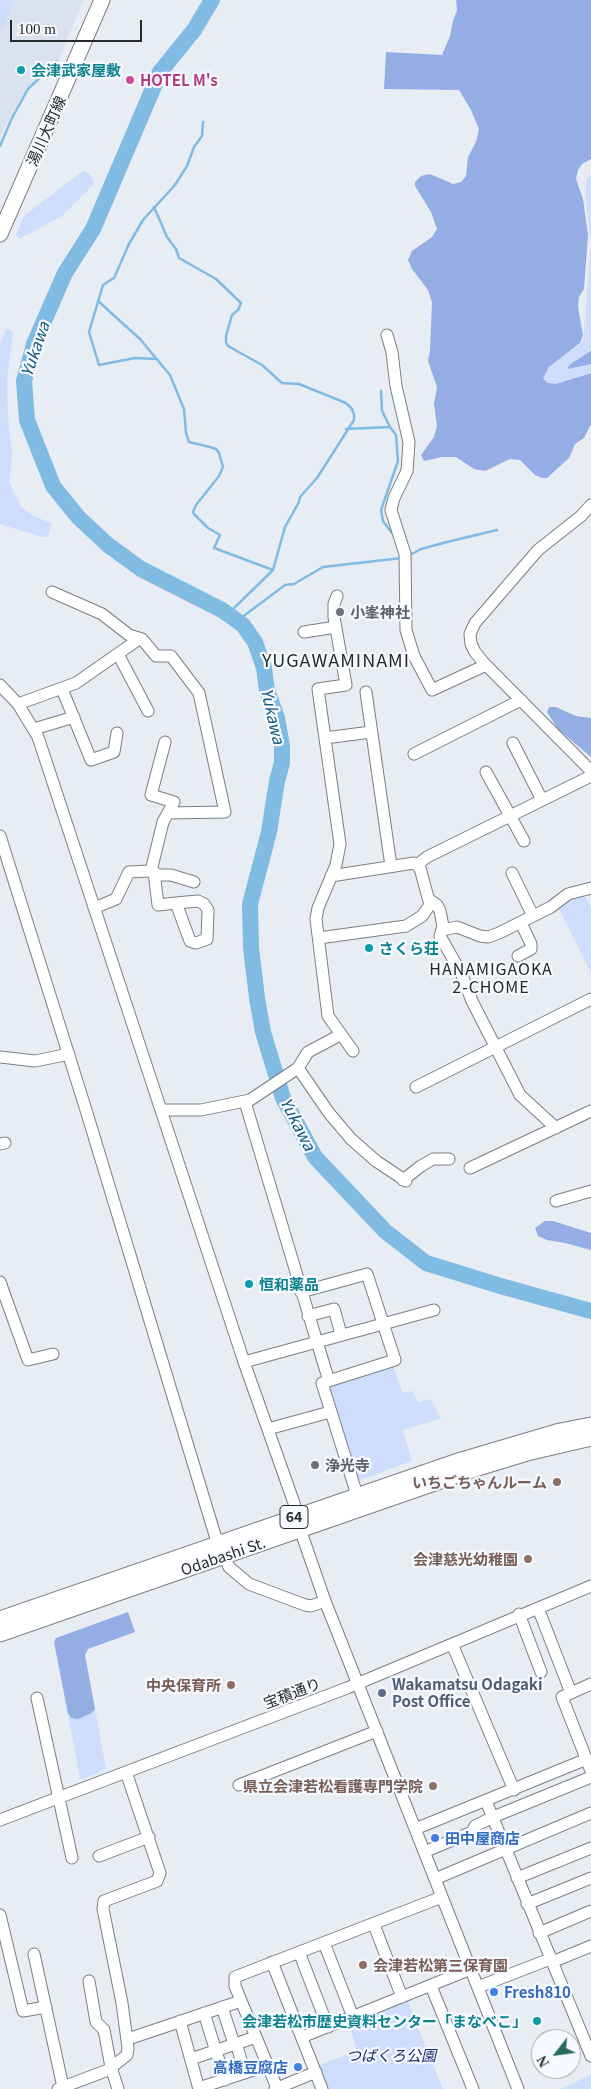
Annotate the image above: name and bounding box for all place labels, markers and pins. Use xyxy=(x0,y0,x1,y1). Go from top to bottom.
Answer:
place label: 会津武家屋敷 xyxy=(31,61,121,79)
marker: 会津武家屋敷 xyxy=(15,64,27,76)
place label: HOTEL M's xyxy=(140,71,218,89)
marker: HOTEL M's xyxy=(124,74,136,86)
place label: 小峯神社 xyxy=(350,603,410,621)
marker: 小峯神社 xyxy=(334,606,346,618)
place label: さくら荘 xyxy=(379,939,439,957)
marker: さくら荘 xyxy=(363,942,375,954)
place label: 恒和薬品 xyxy=(259,1275,319,1293)
marker: 恒和薬品 xyxy=(243,1278,255,1290)
place label: 浄光寺 xyxy=(325,1456,370,1474)
marker: 浄光寺 xyxy=(309,1459,321,1471)
place label: いちごちゃんルーム xyxy=(412,1473,547,1491)
marker: いちごちゃんルーム xyxy=(551,1476,563,1488)
place label: 会津慈光幼稚園 xyxy=(413,1550,518,1568)
marker: 会津慈光幼稚園 xyxy=(522,1553,534,1565)
place label: Wakamatsu Odagaki Post Office xyxy=(392,1675,542,1710)
place label: 中央保育所 xyxy=(146,1676,221,1694)
marker: 中央保育所 xyxy=(225,1679,237,1691)
marker: Wakamatsu Odagaki Post Office xyxy=(376,1687,388,1699)
place label: 県立会津若松看護専門学院 xyxy=(243,1777,423,1795)
marker: 県立会津若松看護専門学院 xyxy=(427,1780,439,1792)
place label: 田中屋商店 xyxy=(445,1829,520,1847)
marker: 田中屋商店 xyxy=(429,1832,441,1844)
place label: 会津若松第三保育園 xyxy=(373,1956,508,1974)
marker: 会津若松第三保育園 xyxy=(357,1959,369,1971)
place label: Fresh810 xyxy=(504,1983,571,2001)
marker: Fresh810 xyxy=(488,1986,500,1998)
place label: 会津若松市歴史資料センター「まなべこ」 xyxy=(242,2012,527,2030)
marker: 会津若松市歴史資料センター「まなべこ」 xyxy=(531,2015,543,2027)
place label: 高橋豆腐店 xyxy=(213,2058,288,2076)
marker: 高橋豆腐店 xyxy=(292,2061,304,2073)

